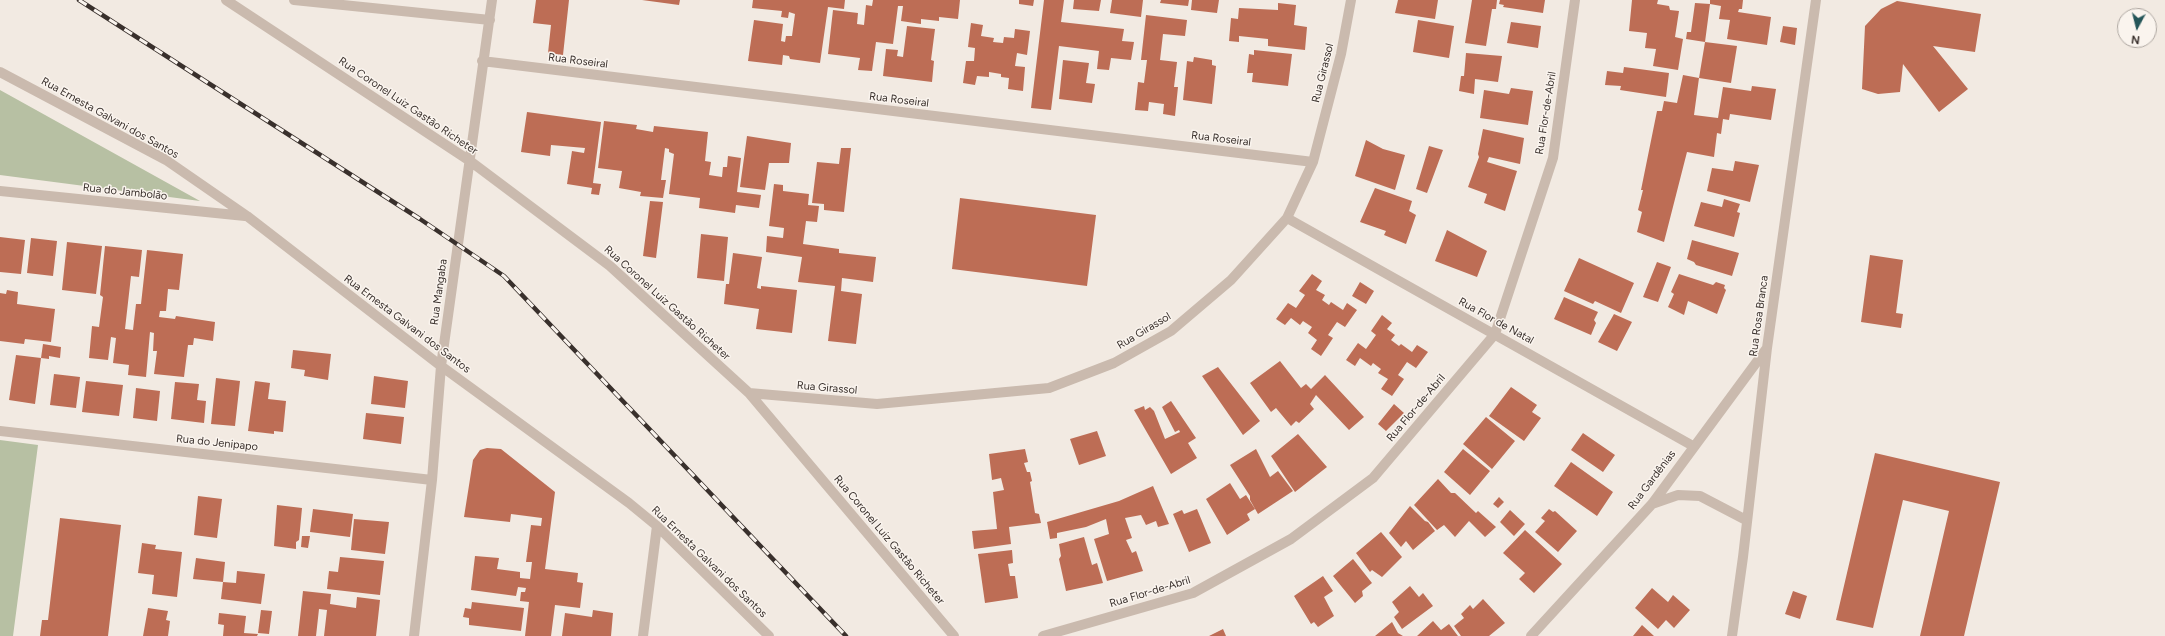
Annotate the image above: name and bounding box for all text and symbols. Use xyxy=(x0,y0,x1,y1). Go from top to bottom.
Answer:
north arrow xyxy=(2117,8,2157,48)
text: N xyxy=(2131,32,2141,46)
street label: Rua Girassol xyxy=(1309,42,1337,104)
street label: Rua Roseiral xyxy=(547,51,609,71)
street label: Rua Coronel Luiz Gastão Richeter xyxy=(336,54,480,158)
street label: Rua Flor-de-Abril xyxy=(1533,70,1559,156)
street label: Rua Ernesta Galvani dos Santos xyxy=(39,75,181,161)
street label: Rua Roseiral xyxy=(868,90,930,110)
street label: Rua Roseiral xyxy=(1190,129,1252,149)
street label: Rua do Jambolão xyxy=(82,181,168,203)
street label: Rua Coronel Luiz Gastão Richeter xyxy=(601,243,733,363)
street label: Rua Mangaba xyxy=(428,258,450,326)
street label: Rua Ernesta Galvani dos Santos xyxy=(341,272,473,376)
street label: Rua Rosa Branca xyxy=(1747,275,1771,357)
street label: Rua Flor de Natal xyxy=(1456,295,1536,347)
street label: Rua Girassol xyxy=(1115,310,1173,352)
street label: Rua Flor-de-Abril xyxy=(1384,372,1448,444)
street label: Rua Girassol xyxy=(796,379,858,397)
street label: Rua do Jenipapo xyxy=(175,432,259,454)
street label: Rua Gardênias xyxy=(1625,448,1679,512)
street label: Rua Coronel Luiz Gastão Richeter xyxy=(831,473,947,607)
street label: Rua Ernesta Galvani dos Santos xyxy=(649,503,769,621)
street label: Rua Flor-de-Abril xyxy=(1108,573,1192,611)

